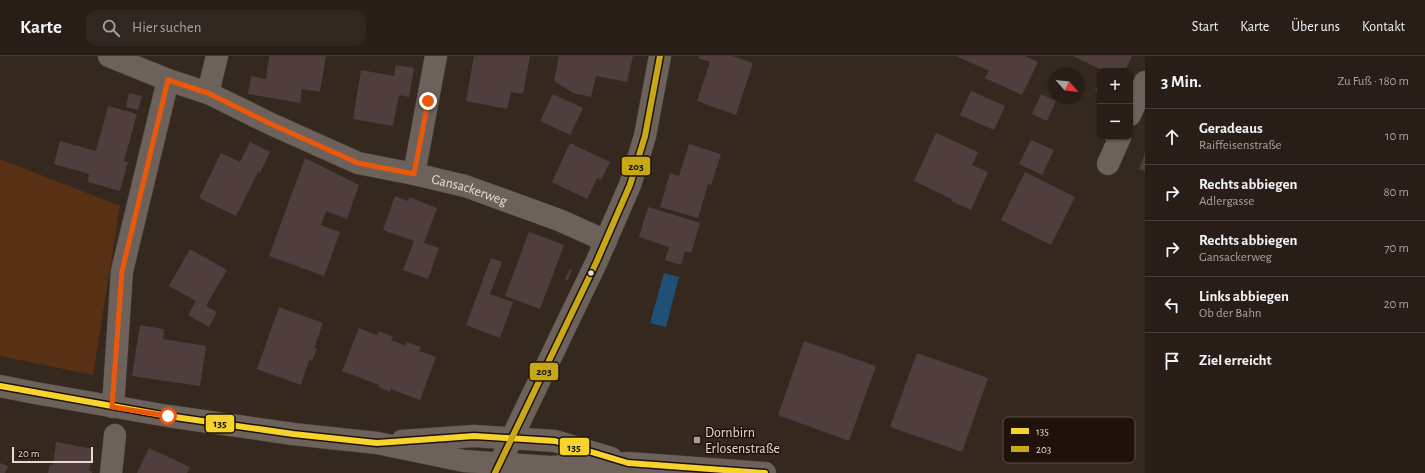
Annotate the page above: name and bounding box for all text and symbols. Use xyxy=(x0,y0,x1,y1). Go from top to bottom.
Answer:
search box xyxy=(86,10,366,46)
icon: search xyxy=(100,17,122,39)
text: Karte xyxy=(20,18,62,37)
text: Hier suchen xyxy=(132,20,201,35)
text: Start xyxy=(1192,20,1218,34)
text: Karte xyxy=(1240,20,1269,34)
text: Über uns xyxy=(1291,20,1340,34)
text: Kontakt xyxy=(1362,20,1405,34)
north arrow xyxy=(1049,68,1085,104)
map controls xyxy=(1097,68,1133,140)
button: + xyxy=(1097,68,1133,104)
text: 3 Min. xyxy=(1161,73,1202,90)
text: Zu Fuß · 180 m xyxy=(1337,75,1409,88)
route end xyxy=(419,92,437,110)
button: − xyxy=(1097,104,1133,140)
text: Geradeaus xyxy=(1199,121,1263,136)
icon: ahead xyxy=(1161,126,1183,148)
text: 10 m xyxy=(1385,130,1409,143)
text: Raiffeisenstraße xyxy=(1199,139,1282,152)
line badge: 203 xyxy=(621,156,651,176)
text: 203 xyxy=(628,161,644,172)
street label: Gansackerweg xyxy=(430,172,509,209)
text: Rechts abbiegen xyxy=(1199,177,1297,192)
icon: right xyxy=(1161,182,1183,204)
text: 80 m xyxy=(1383,186,1409,199)
text: Adlergasse xyxy=(1199,195,1254,208)
text: Rechts abbiegen xyxy=(1199,233,1297,248)
icon: right xyxy=(1161,238,1183,260)
text: 70 m xyxy=(1384,242,1409,255)
text: Gansackerweg xyxy=(1199,251,1272,264)
unlabelled marker xyxy=(586,268,596,278)
text: Links abbiegen xyxy=(1199,289,1289,304)
icon: left xyxy=(1161,294,1183,316)
text: 20 m xyxy=(1384,298,1409,311)
text: Ob der Bahn xyxy=(1199,307,1261,320)
icon: arrive xyxy=(1161,350,1183,372)
text: Ziel erreicht xyxy=(1199,353,1272,368)
line badge: 203 xyxy=(529,362,559,381)
text: 203 xyxy=(536,366,552,377)
route start xyxy=(159,407,177,425)
line badge: 135 xyxy=(205,414,235,433)
legend xyxy=(1003,417,1135,463)
text: 135 xyxy=(213,418,227,429)
place label: Dornbirn Erlosenstraße xyxy=(705,426,780,456)
text: 135 xyxy=(1036,426,1049,437)
marker: Dornbirn Erlosenstraße xyxy=(692,435,702,445)
line badge: 135 xyxy=(559,437,590,456)
text: 135 xyxy=(567,442,581,453)
text: 203 xyxy=(1036,444,1052,455)
scale bar xyxy=(12,445,93,464)
text: 20 m xyxy=(18,448,39,459)

